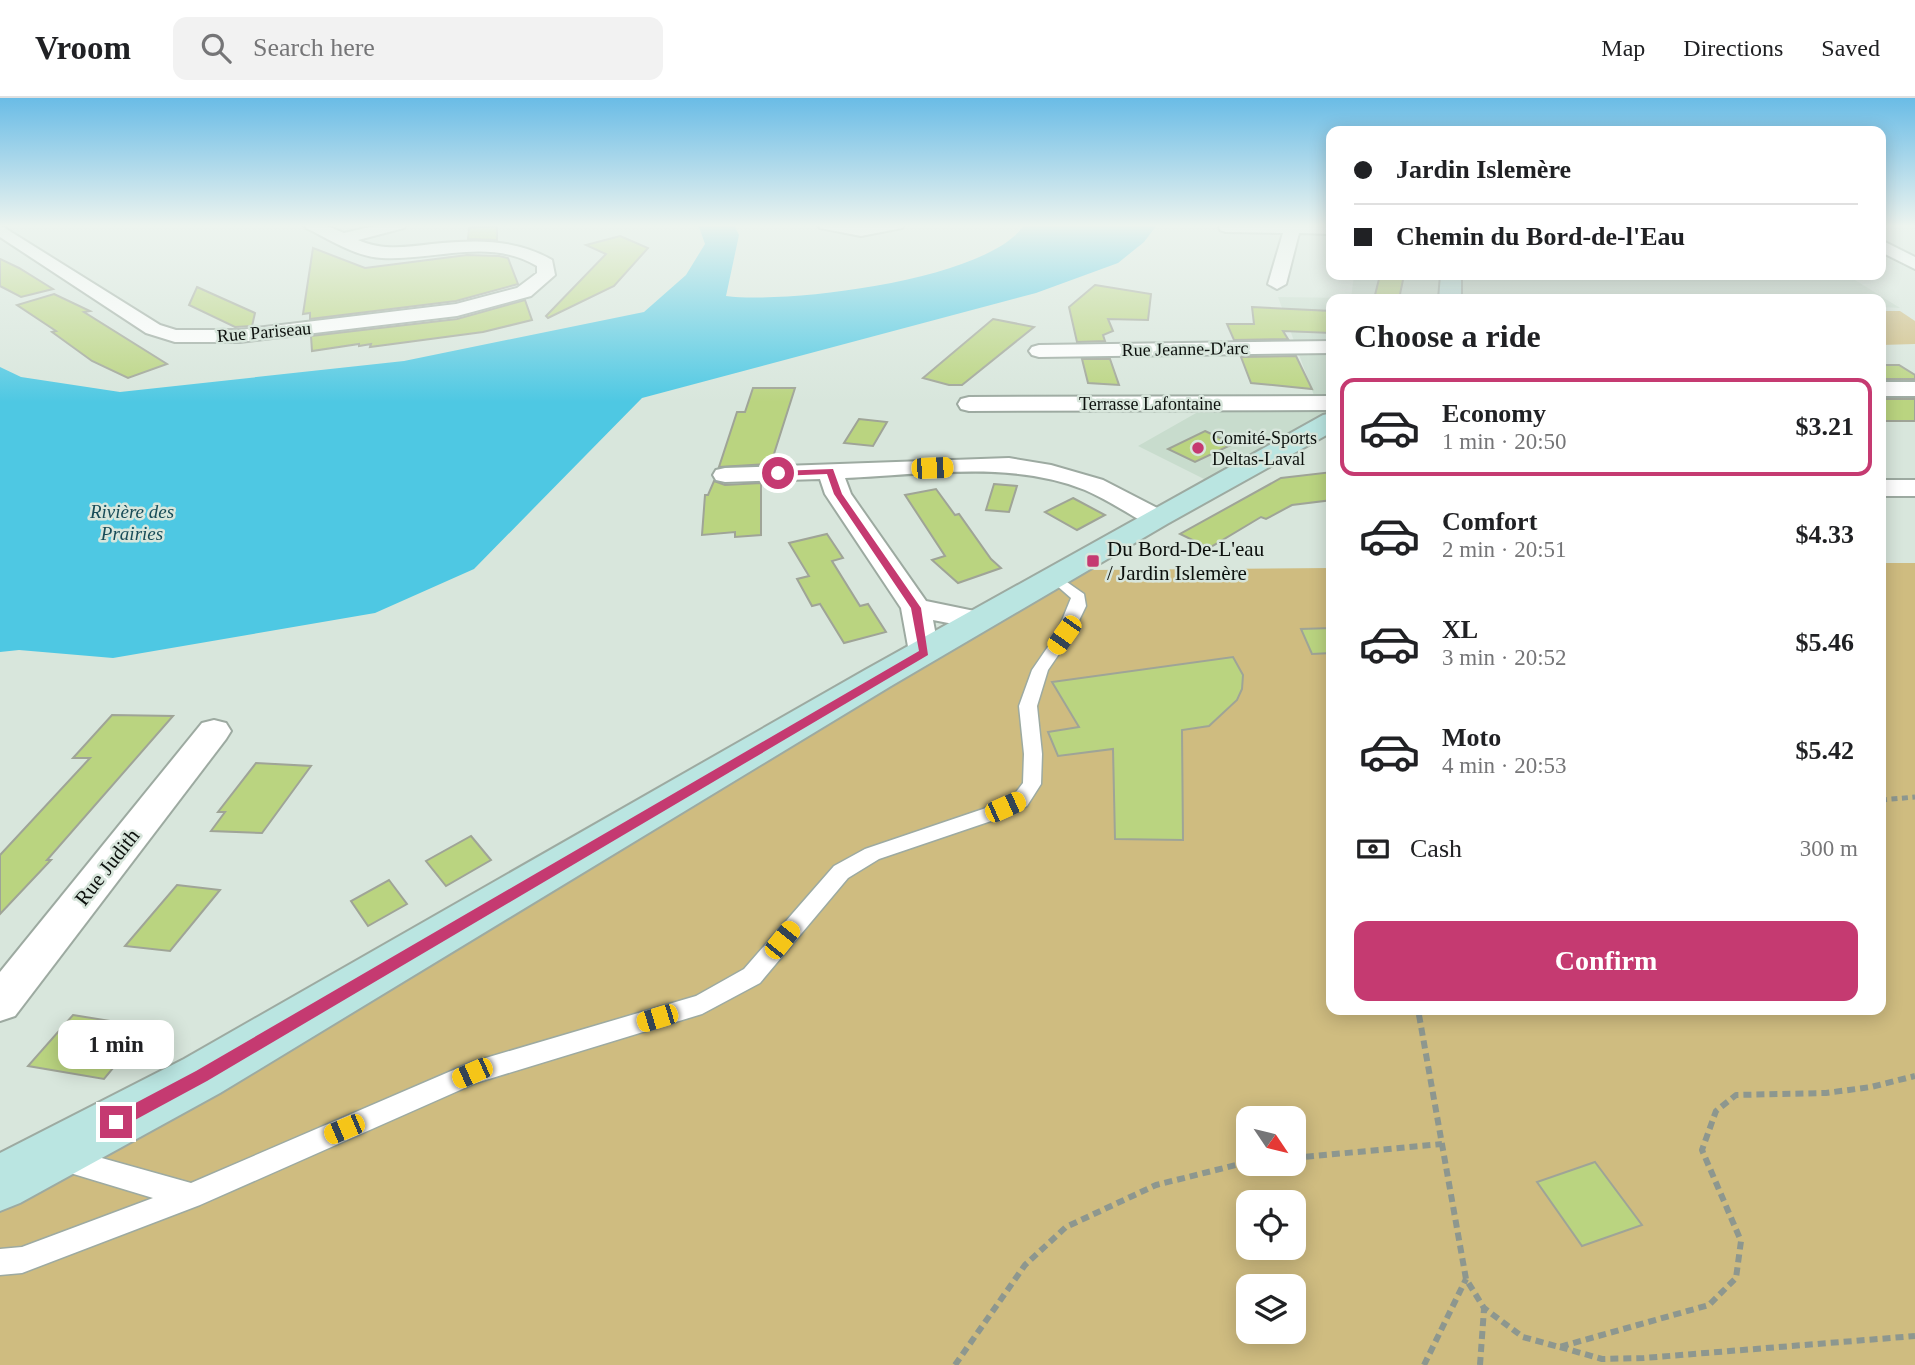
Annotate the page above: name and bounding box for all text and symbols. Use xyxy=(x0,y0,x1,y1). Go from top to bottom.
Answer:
search box xyxy=(173,17,663,80)
icon: search xyxy=(197,29,235,67)
text: Vroom xyxy=(35,30,131,66)
text: Search here xyxy=(253,33,375,62)
text: Map xyxy=(1601,35,1645,61)
text: Directions xyxy=(1683,35,1783,61)
text: Saved xyxy=(1821,35,1880,61)
text: Jardin Islemère xyxy=(1396,155,1571,184)
text: Chemin du Bord-de-l'Eau xyxy=(1396,222,1685,251)
street label: Rue Pariseau xyxy=(216,318,312,346)
text: Choose a ride xyxy=(1354,318,1541,354)
street label: Rue Jeanne-D'arc xyxy=(1121,338,1249,360)
street label: Terrasse Lafontaine xyxy=(1079,394,1221,414)
icon: car xyxy=(1358,396,1421,459)
text: Economy xyxy=(1442,399,1546,428)
text: $3.21 xyxy=(1796,412,1854,441)
place label: Comité-Sports Deltas-Laval xyxy=(1212,428,1317,469)
text: 1 min · 20:50 xyxy=(1442,429,1567,454)
marker: Comité-Sports Deltas-Laval xyxy=(1190,440,1206,456)
route start xyxy=(762,457,794,489)
car xyxy=(911,457,954,479)
water label: Rivière des Prairies xyxy=(89,501,174,544)
icon: car xyxy=(1358,504,1421,567)
text: Comfort xyxy=(1442,507,1537,536)
text: $4.33 xyxy=(1796,520,1854,549)
place label: Du Bord-De-L'eau / Jardin Islemère xyxy=(1107,537,1265,585)
text: 2 min · 20:51 xyxy=(1442,537,1567,562)
marker: Du Bord-De-L'eau / Jardin Islemère xyxy=(1085,553,1101,569)
car xyxy=(1044,612,1085,658)
icon: car xyxy=(1358,612,1421,675)
text: XL xyxy=(1442,615,1478,644)
text: $5.46 xyxy=(1796,628,1854,657)
text: 3 min · 20:52 xyxy=(1442,645,1567,670)
icon: car xyxy=(1358,720,1421,783)
text: Moto xyxy=(1442,723,1501,752)
text: $5.42 xyxy=(1796,736,1854,765)
text: 4 min · 20:53 xyxy=(1442,753,1567,778)
car xyxy=(982,789,1029,825)
street label: Rue Judith xyxy=(70,824,145,910)
icon: cash xyxy=(1354,830,1392,868)
text: Cash xyxy=(1410,834,1462,863)
text: 300 m xyxy=(1800,836,1858,861)
car xyxy=(761,917,804,963)
button: Confirm xyxy=(1354,921,1858,1001)
car xyxy=(634,1002,681,1034)
callout: 1 min xyxy=(58,1020,174,1070)
text: 1 min xyxy=(88,1032,144,1057)
car xyxy=(449,1055,496,1091)
route end xyxy=(100,1106,132,1138)
north arrow xyxy=(1236,1106,1306,1176)
map controls xyxy=(1236,1106,1306,1344)
car xyxy=(321,1111,368,1147)
button: locate xyxy=(1236,1190,1306,1260)
button: layers xyxy=(1236,1274,1306,1344)

